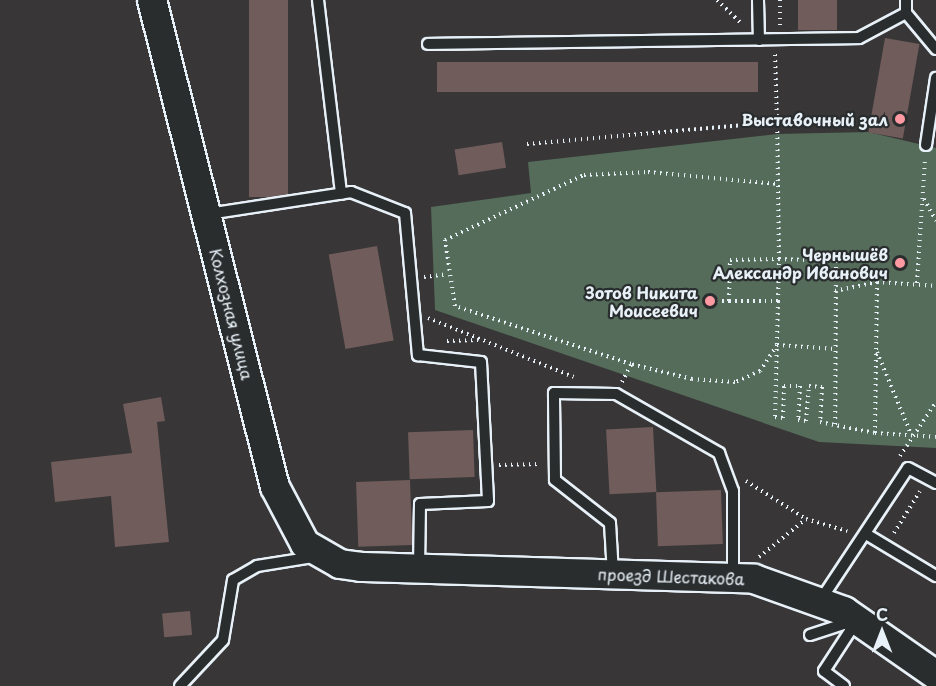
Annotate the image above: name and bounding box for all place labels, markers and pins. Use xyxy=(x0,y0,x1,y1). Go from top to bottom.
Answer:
place label: Выставочный зал xyxy=(741,109,888,129)
marker: Выставочный зал xyxy=(893,112,907,126)
place label: Чернышёв Александр Иванович xyxy=(712,244,888,282)
marker: Чернышёв Александр Иванович xyxy=(893,256,907,270)
place label: Зотов Никита Моисеевич xyxy=(586,282,698,320)
marker: Зотов Никита Моисеевич xyxy=(703,294,717,308)

